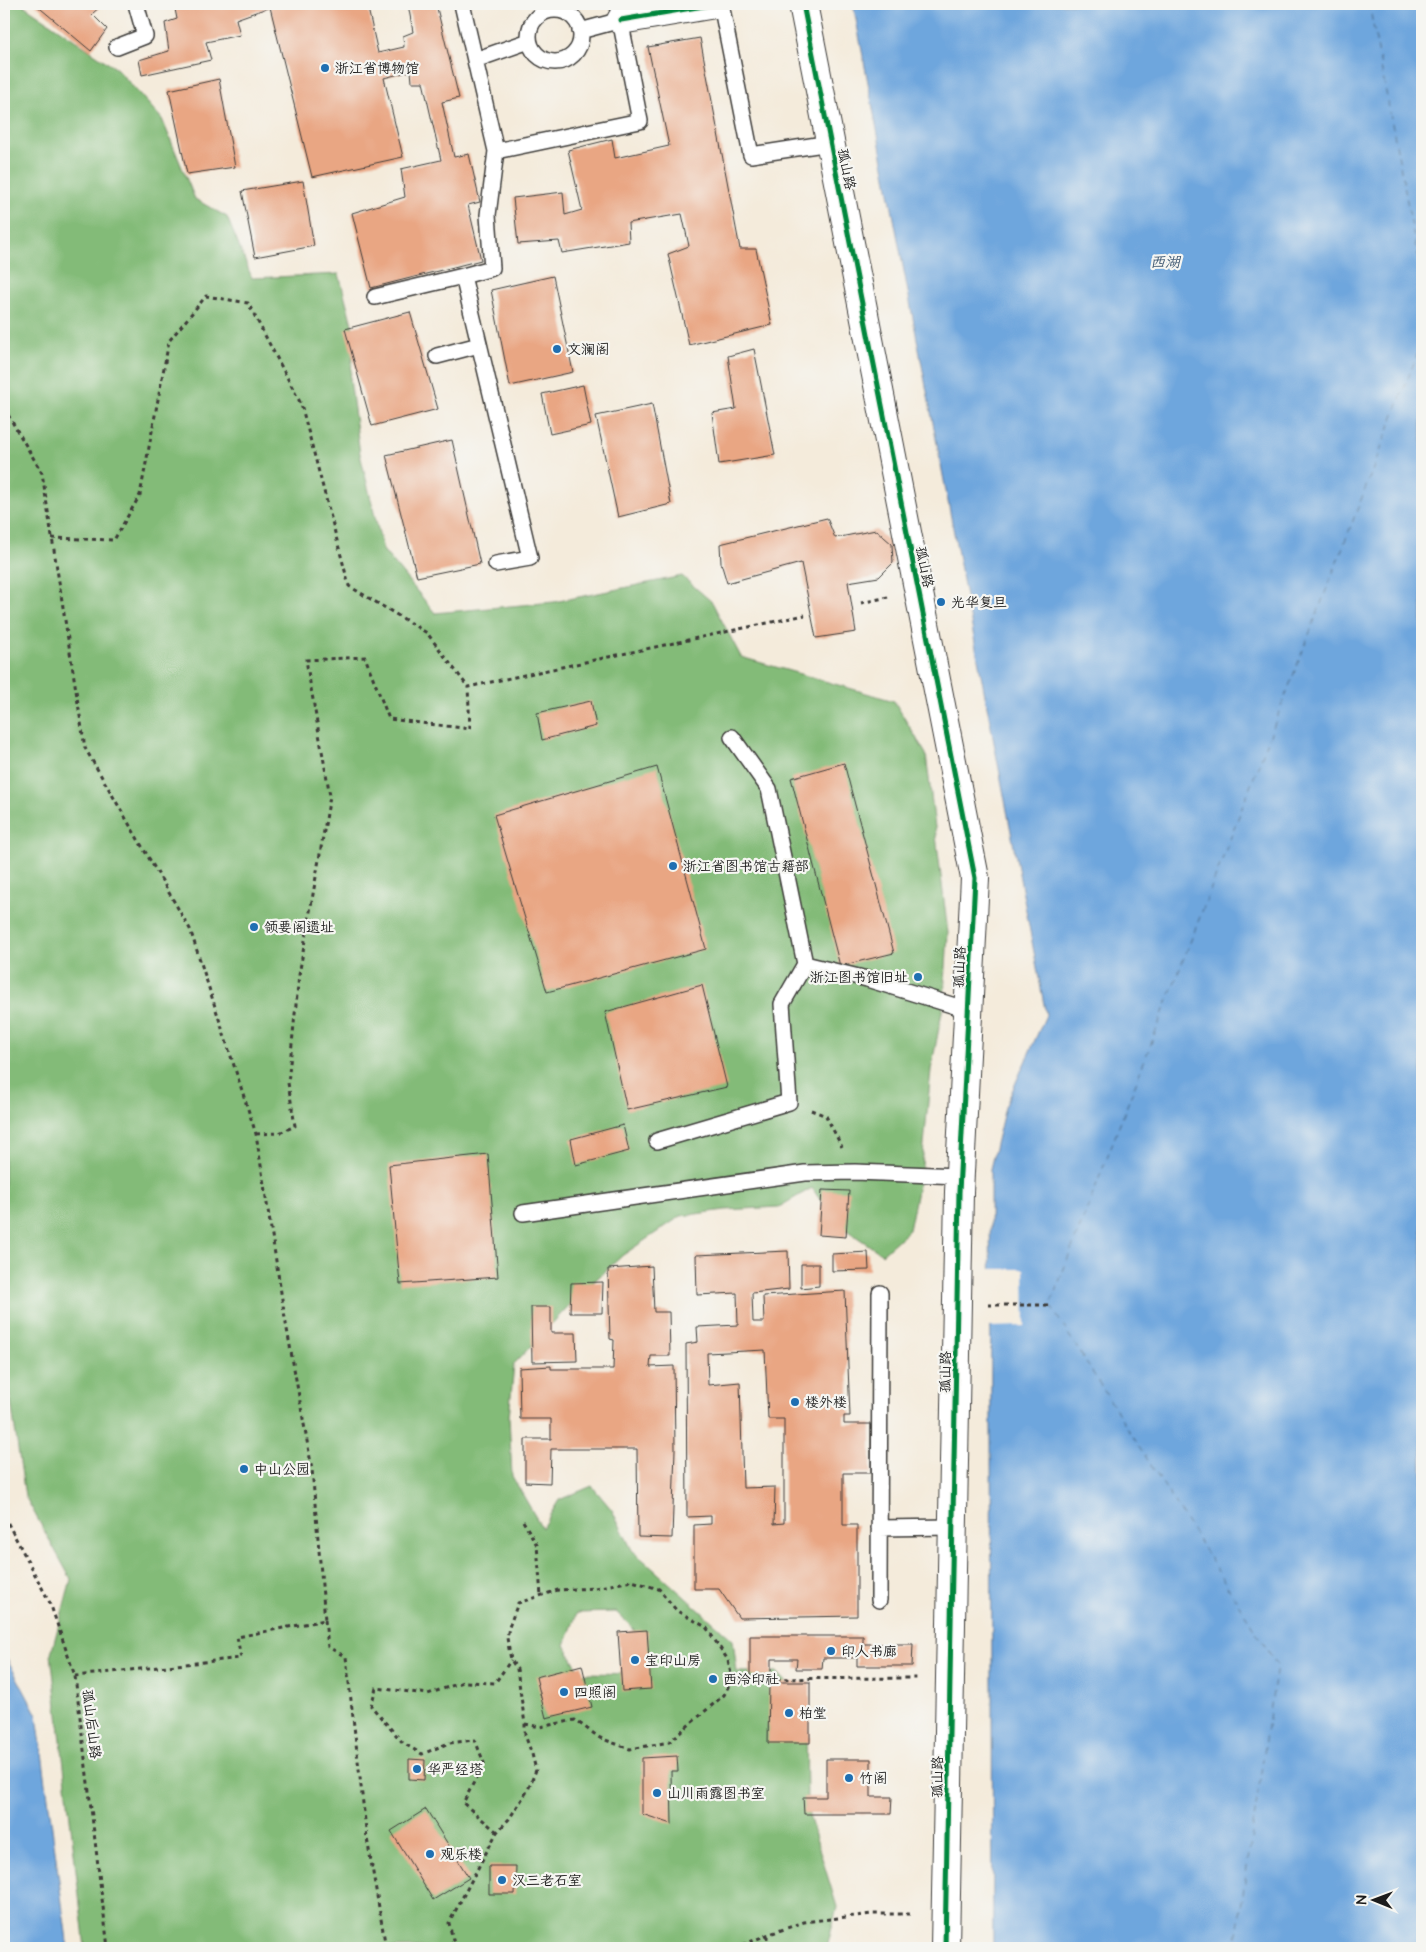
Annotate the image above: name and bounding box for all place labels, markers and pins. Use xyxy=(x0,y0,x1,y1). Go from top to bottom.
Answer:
place label: 浙江省博物馆 xyxy=(335,59,419,79)
marker: 浙江省博物馆 xyxy=(319,62,331,74)
place label: 文澜阁 xyxy=(567,340,609,360)
marker: 文澜阁 xyxy=(551,343,563,355)
place label: 光华复旦 xyxy=(951,593,1007,613)
marker: 光华复旦 xyxy=(935,596,947,608)
place label: 浙江省图书馆古籍部 xyxy=(683,857,809,877)
marker: 浙江省图书馆古籍部 xyxy=(667,860,679,872)
place label: 领要阁遗址 xyxy=(264,918,334,938)
marker: 领要阁遗址 xyxy=(248,921,260,933)
place label: 浙江图书馆旧址 xyxy=(810,968,908,988)
marker: 浙江图书馆旧址 xyxy=(912,971,924,983)
place label: 楼外楼 xyxy=(805,1393,847,1413)
marker: 楼外楼 xyxy=(789,1396,801,1408)
place label: 中山公园 xyxy=(254,1460,310,1480)
marker: 中山公园 xyxy=(238,1463,250,1475)
place label: 印人书廊 xyxy=(841,1642,897,1662)
marker: 印人书廊 xyxy=(825,1645,837,1657)
place label: 宝印山房 xyxy=(645,1651,701,1671)
marker: 宝印山房 xyxy=(629,1654,641,1666)
place label: 西泠印社 xyxy=(723,1670,779,1690)
marker: 西泠印社 xyxy=(707,1673,719,1685)
place label: 四照阁 xyxy=(574,1683,616,1703)
marker: 四照阁 xyxy=(558,1686,570,1698)
place label: 柏堂 xyxy=(799,1704,827,1724)
marker: 柏堂 xyxy=(783,1707,795,1719)
place label: 华严经塔 xyxy=(427,1760,483,1780)
marker: 华严经塔 xyxy=(411,1763,423,1775)
place label: 竹阁 xyxy=(859,1769,887,1789)
marker: 竹阁 xyxy=(843,1772,855,1784)
place label: 山川雨露图书室 xyxy=(667,1784,765,1804)
marker: 山川雨露图书室 xyxy=(651,1787,663,1799)
place label: 观乐楼 xyxy=(440,1845,482,1865)
marker: 观乐楼 xyxy=(424,1848,436,1860)
place label: 汉三老石室 xyxy=(512,1871,582,1891)
marker: 汉三老石室 xyxy=(496,1874,508,1886)

